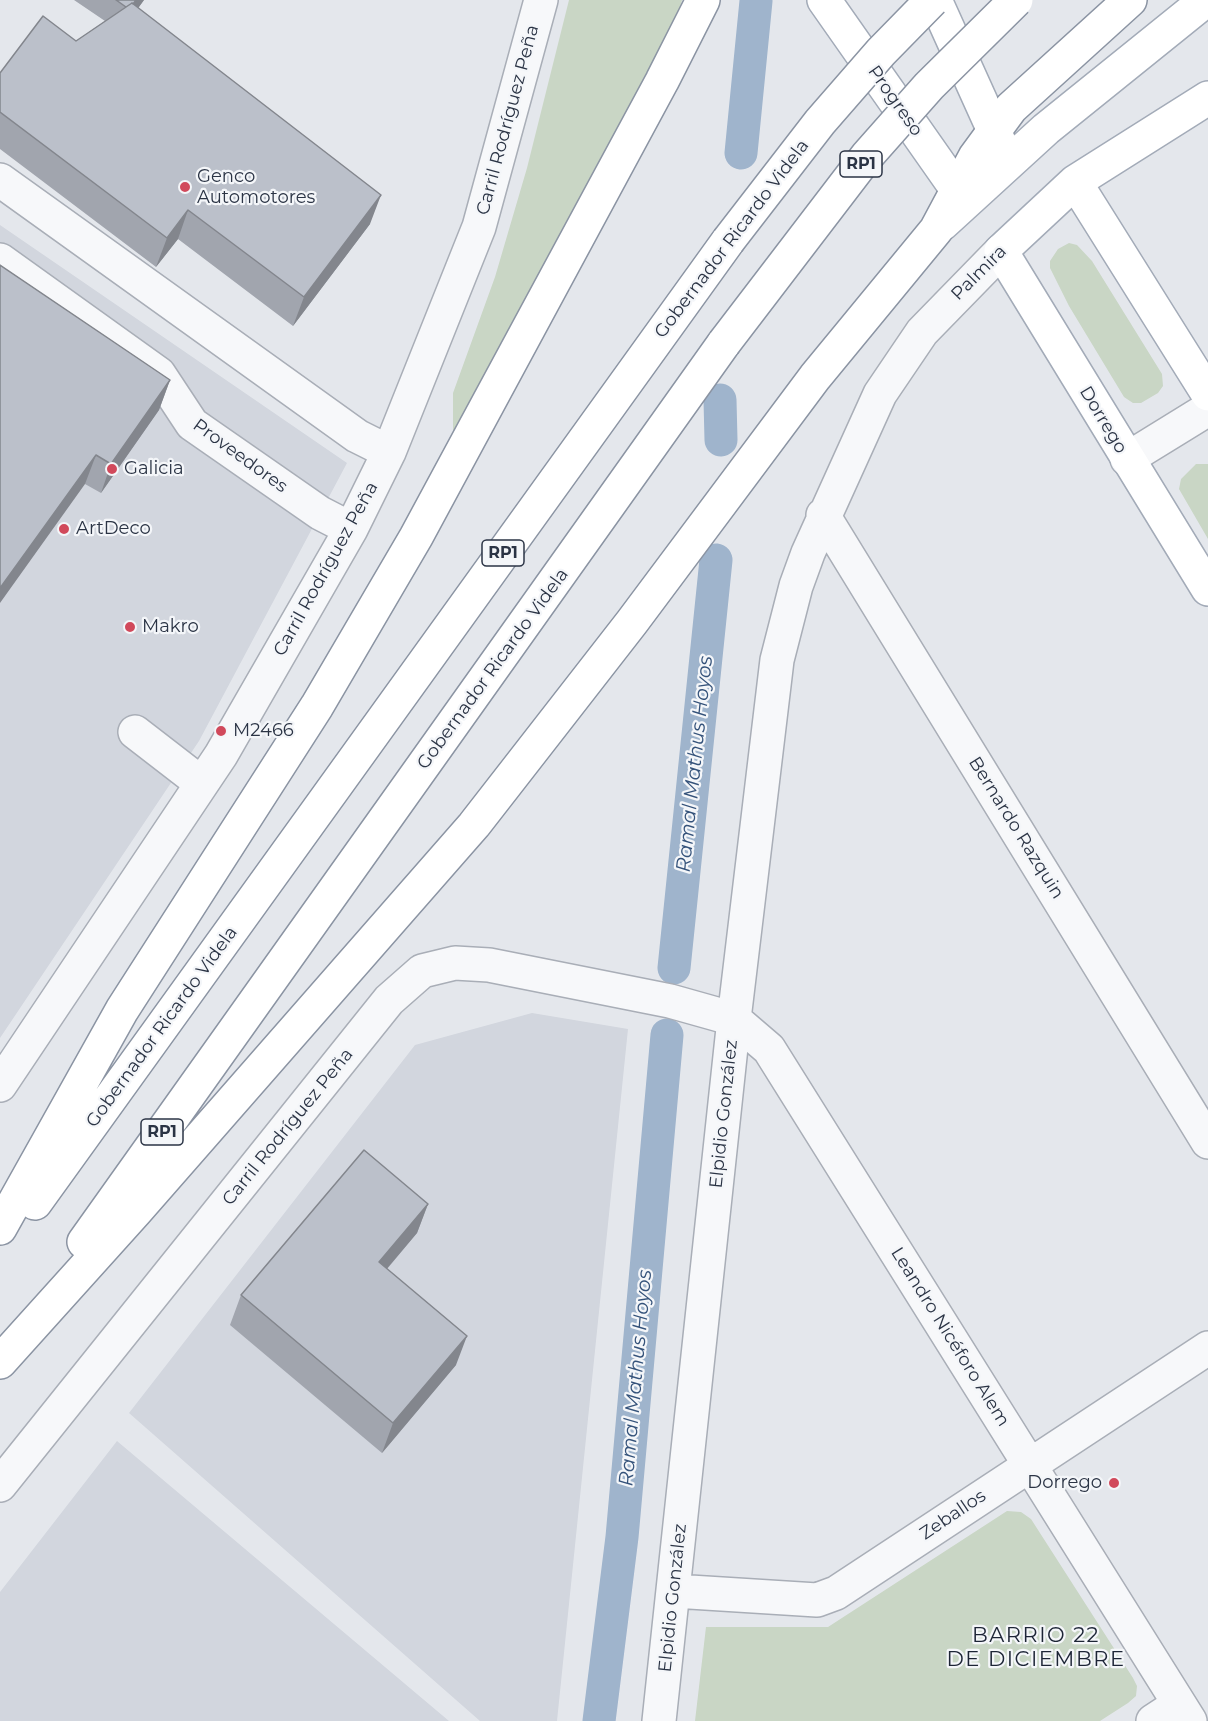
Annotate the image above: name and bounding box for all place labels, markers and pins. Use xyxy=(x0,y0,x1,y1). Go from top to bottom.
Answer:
place label: Genco Automotores xyxy=(197,166,315,208)
marker: Genco Automotores xyxy=(178,180,192,194)
place label: Galicia xyxy=(124,458,184,480)
marker: Galicia xyxy=(105,462,119,476)
place label: ArtDeco xyxy=(76,518,151,540)
marker: ArtDeco xyxy=(57,522,71,536)
place label: Makro xyxy=(142,616,199,638)
marker: Makro xyxy=(123,620,137,634)
place label: M2466 xyxy=(233,720,294,742)
marker: M2466 xyxy=(214,724,228,738)
place label: Dorrego xyxy=(1027,1472,1102,1494)
marker: Dorrego xyxy=(1107,1476,1121,1490)

